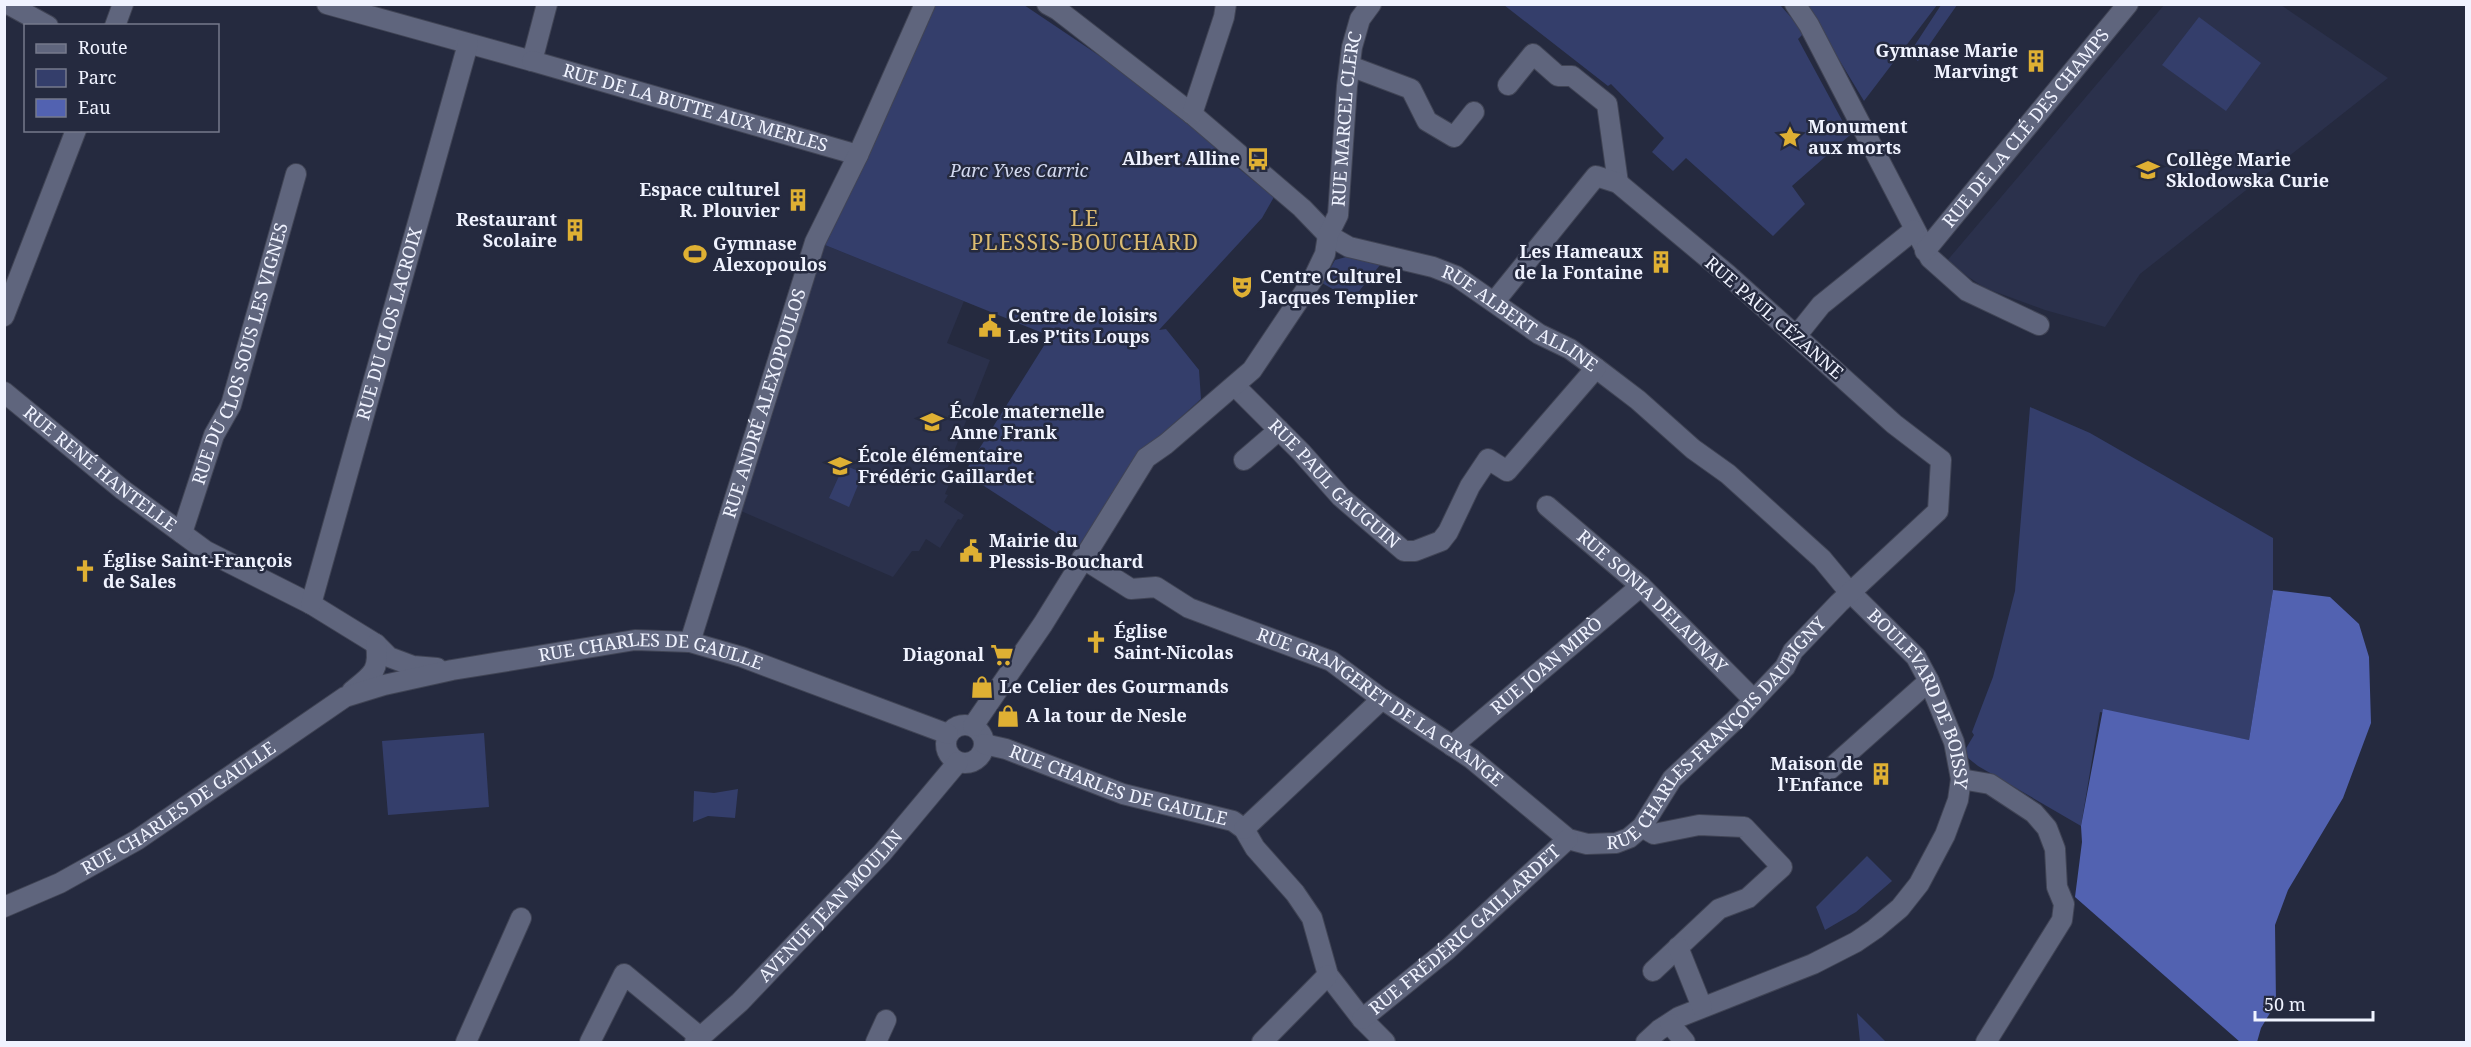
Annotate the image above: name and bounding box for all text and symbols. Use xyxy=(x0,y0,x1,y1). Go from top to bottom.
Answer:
street label: RUE DE LA CLÉ DES CHAMPS xyxy=(1936,23,2114,232)
legend xyxy=(24,24,219,132)
street label: RUE MARCEL CLERC xyxy=(1326,29,1367,207)
text: Route xyxy=(78,35,128,59)
place label: Gymnase Marie Marvingt xyxy=(1876,38,2018,83)
building icon: Gymnase Marie Marvingt xyxy=(2023,48,2049,74)
street label: RUE DE LA BUTTE AUX MERLES xyxy=(560,58,831,157)
text: Parc xyxy=(78,65,116,89)
text: Eau xyxy=(78,95,111,119)
place label: Monument aux morts xyxy=(1808,114,1908,159)
place icon: Monument aux morts xyxy=(1777,124,1803,150)
place label: Albert Alline xyxy=(1122,146,1240,170)
bus stop icon: Albert Alline xyxy=(1245,146,1271,172)
place label: Collège Marie Sklodowska Curie xyxy=(2166,147,2329,192)
school or university icon: Collège Marie Sklodowska Curie xyxy=(2135,157,2161,183)
park label: Parc Yves Carric xyxy=(949,158,1089,182)
place label: Espace culturel R. Plouvier xyxy=(640,177,781,222)
building icon: Espace culturel R. Plouvier xyxy=(785,187,811,213)
district label: LE PLESSIS-BOUCHARD xyxy=(970,204,1200,256)
place label: Restaurant Scolaire xyxy=(456,207,557,252)
building icon: Restaurant Scolaire xyxy=(562,217,588,243)
street label: RUE DU CLOS SOUS LES VIGNES xyxy=(186,220,293,488)
street label: RUE DU CLOS LACROIX xyxy=(350,224,427,423)
place label: Gymnase Alexopoulos xyxy=(713,231,827,276)
place label: Les Hameaux de la Fontaine xyxy=(1514,239,1643,284)
sports icon: Gymnase Alexopoulos xyxy=(682,241,708,267)
building icon: Les Hameaux de la Fontaine xyxy=(1648,249,1674,275)
street label: RUE PAUL CÉZANNE xyxy=(1700,251,1849,384)
street label: RUE ALBERT ALLINE xyxy=(1439,259,1603,376)
place label: Centre Culturel Jacques Templier xyxy=(1259,264,1418,309)
theatre icon: Centre Culturel Jacques Templier xyxy=(1229,274,1255,300)
street label: RUE ANDRÉ ALEXOPOULOS xyxy=(716,285,811,521)
place label: Centre de loisirs Les P'tits Loups xyxy=(1008,303,1158,348)
public building icon: Centre de loisirs Les P'tits Loups xyxy=(977,313,1003,339)
place label: École maternelle Anne Frank xyxy=(950,399,1104,444)
street label: RUE RENÉ HANTELLE xyxy=(19,400,182,537)
school or university icon: École maternelle Anne Frank xyxy=(919,409,945,435)
street label: RUE PAUL GAUGUIN xyxy=(1264,413,1406,554)
place label: École élémentaire Frédéric Gaillardet xyxy=(858,443,1034,488)
school or university icon: École élémentaire Frédéric Gaillardet xyxy=(827,453,853,479)
street label: RUE SONIA DELAUNAY xyxy=(1572,524,1734,678)
place label: Mairie du Plessis-Bouchard xyxy=(989,528,1144,573)
public building icon: Mairie du Plessis-Bouchard xyxy=(958,538,984,564)
place label: Église Saint-François de Sales xyxy=(103,548,292,593)
church icon: Église Saint-François de Sales xyxy=(72,558,98,584)
street label: BOULEVARD DE BOISSY xyxy=(1863,603,1974,791)
street label: RUE JOAN MIRÒ xyxy=(1485,611,1607,719)
street label: RUE CHARLES-FRANÇOIS DAUBIGNY xyxy=(1606,611,1831,854)
place label: Église Saint-Nicolas xyxy=(1114,619,1234,664)
street label: RUE GRANGERET DE LA GRANGE xyxy=(1254,621,1509,791)
street label: RUE CHARLES DE GAULLE xyxy=(537,627,767,675)
church icon: Église Saint-Nicolas xyxy=(1083,629,1109,655)
place label: Diagonal xyxy=(903,642,985,666)
supermarket icon: Diagonal xyxy=(989,642,1015,668)
shop icon: Le Celier des Gourmands xyxy=(969,674,995,700)
place label: Le Celier des Gourmands xyxy=(1000,674,1229,698)
shop icon: A la tour de Nesle xyxy=(995,703,1021,729)
place label: A la tour de Nesle xyxy=(1026,703,1187,727)
street label: RUE CHARLES DE GAULLE xyxy=(76,735,280,880)
street label: RUE CHARLES DE GAULLE xyxy=(1006,738,1230,830)
place label: Maison de l'Enfance xyxy=(1770,751,1863,796)
building icon: Maison de l'Enfance xyxy=(1868,761,1894,787)
street label: AVENUE JEAN MOULIN xyxy=(752,824,907,987)
street label: RUE FRÉDÉRIC GAILLARDET xyxy=(1363,839,1565,1020)
scale bar xyxy=(2255,984,2374,1022)
text: 50 m xyxy=(2264,992,2306,1016)

